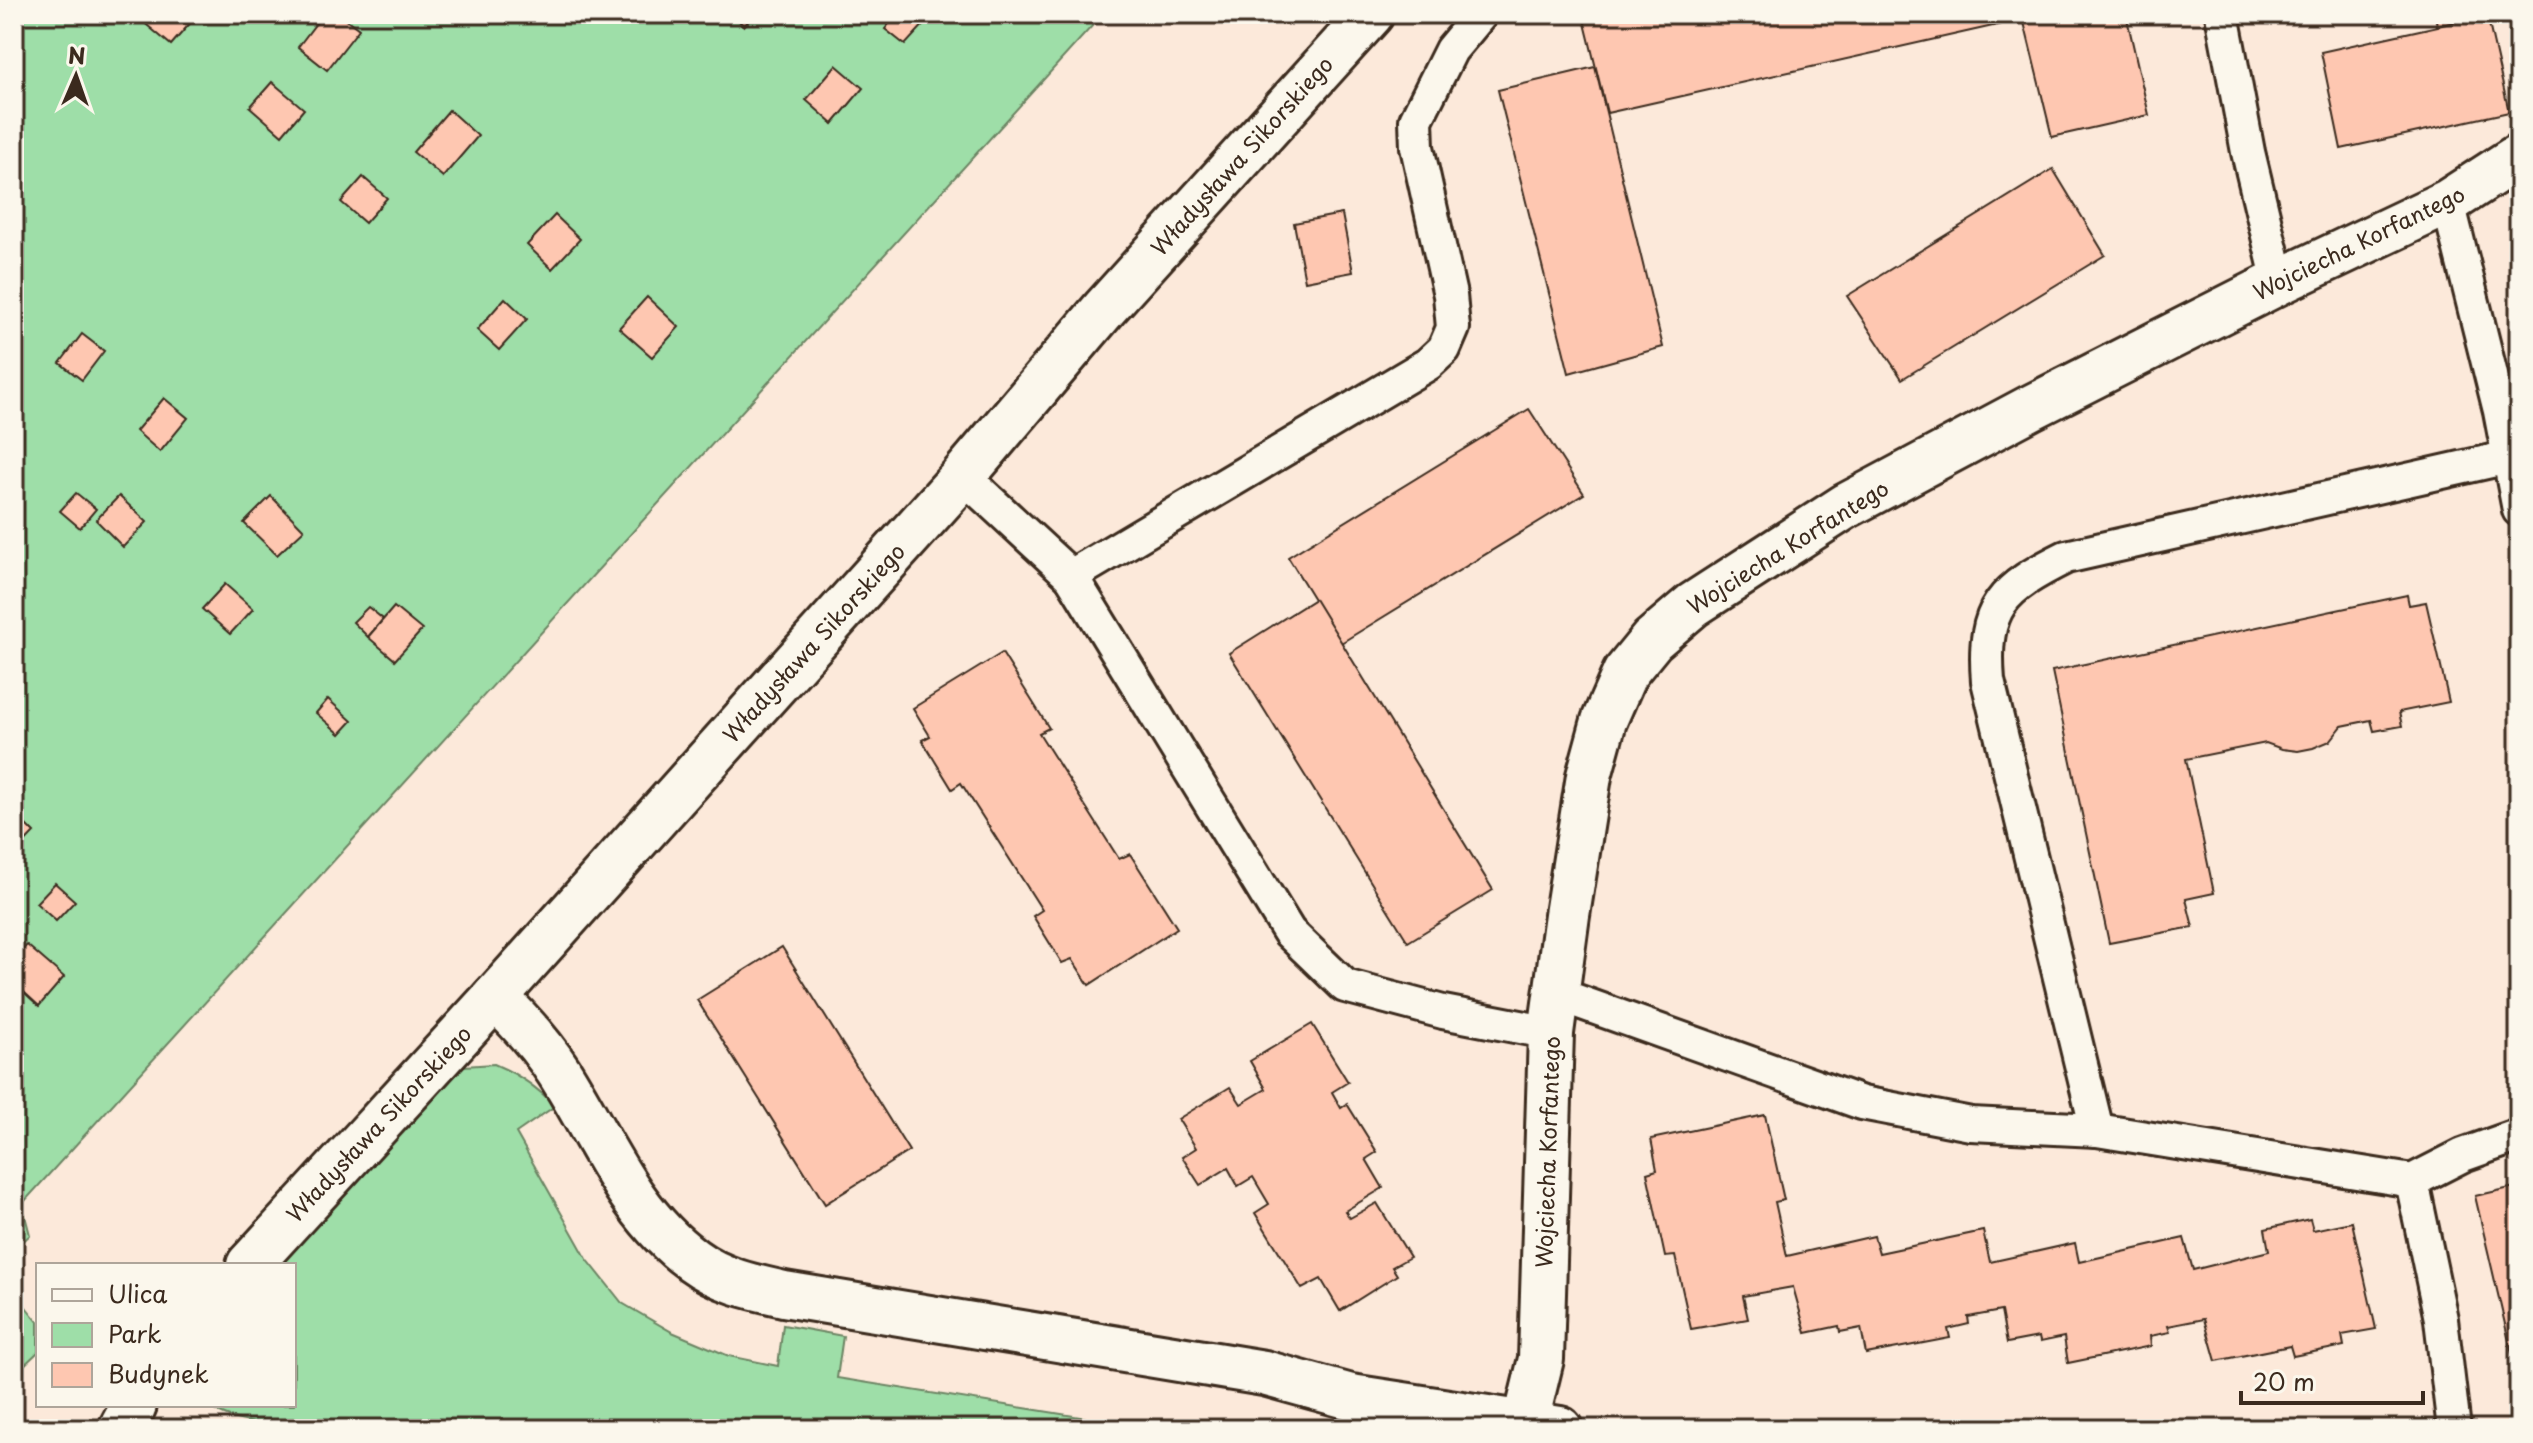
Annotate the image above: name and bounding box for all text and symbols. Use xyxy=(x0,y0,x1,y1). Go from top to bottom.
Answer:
north arrow xyxy=(36,36,116,116)
text: N xyxy=(67,38,86,71)
street label: Władysława Sikorskiego xyxy=(1142,48,1340,262)
street label: Wojciecha Korfantego xyxy=(2247,176,2470,307)
street label: Wojciecha Korfantego xyxy=(1680,470,1894,621)
street label: Władysława Sikorskiego xyxy=(714,535,912,749)
street label: Władysława Sikorskiego xyxy=(278,1017,478,1229)
street label: Wojciecha Korfantego xyxy=(1526,1036,1567,1268)
legend xyxy=(36,1263,296,1407)
text: Ulica xyxy=(108,1275,167,1311)
text: Park xyxy=(108,1315,162,1351)
text: Budynek xyxy=(108,1355,209,1391)
scale bar xyxy=(2241,1355,2423,1405)
text: 20 m xyxy=(2253,1363,2315,1399)

